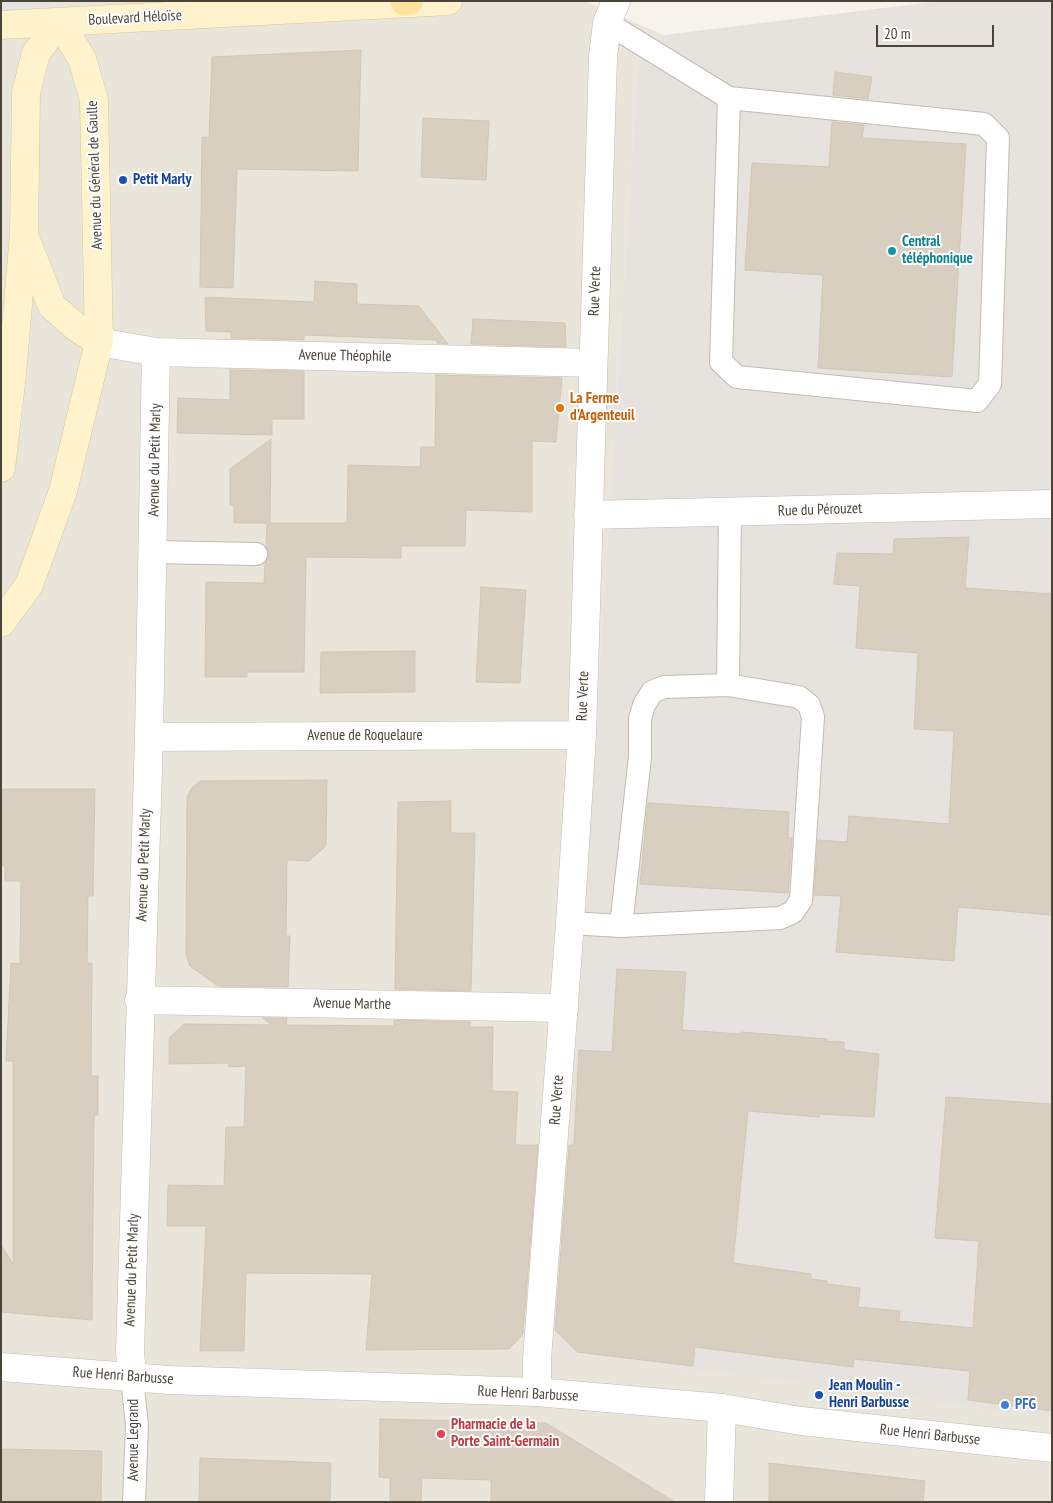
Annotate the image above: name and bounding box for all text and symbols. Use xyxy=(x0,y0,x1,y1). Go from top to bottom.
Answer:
street label: Boulevard Héloïse xyxy=(88,7,182,29)
scale bar xyxy=(878,15,996,47)
text: 20 m xyxy=(884,24,910,43)
street label: Avenue du Général de Gaulle xyxy=(83,100,107,250)
place label: Petit Marly xyxy=(133,171,191,189)
marker: Petit Marly xyxy=(117,174,129,186)
place label: Central téléphonique xyxy=(902,233,973,268)
marker: Central téléphonique xyxy=(886,245,898,257)
street label: Rue Verte xyxy=(585,266,605,316)
street label: Avenue Théophile xyxy=(298,346,392,366)
place label: La Ferme d'Argenteuil xyxy=(570,390,635,425)
marker: La Ferme d'Argenteuil xyxy=(554,402,566,414)
street label: Avenue du Petit Marly xyxy=(145,403,165,517)
street label: Rue du Pérouzet xyxy=(777,500,863,520)
street label: Rue Verte xyxy=(573,671,593,721)
street label: Avenue de Roquelaure xyxy=(307,727,423,745)
street label: Avenue du Petit Marly xyxy=(133,808,155,922)
street label: Avenue Marthe xyxy=(313,994,391,1014)
street label: Rue Verte xyxy=(546,1074,568,1126)
street label: Avenue du Petit Marly xyxy=(121,1213,143,1327)
street label: Rue Henri Barbusse xyxy=(72,1363,174,1389)
place label: Jean Moulin - Henri Barbusse xyxy=(829,1377,909,1412)
street label: Rue Henri Barbusse xyxy=(477,1382,579,1406)
marker: Jean Moulin - Henri Barbusse xyxy=(813,1389,825,1401)
place label: PFG xyxy=(1015,1396,1036,1414)
street label: Avenue Legrand xyxy=(125,1399,143,1481)
marker: PFG xyxy=(999,1399,1011,1411)
place label: Pharmacie de la Porte Saint-Germain xyxy=(451,1416,559,1451)
street label: Rue Henri Barbusse xyxy=(879,1421,981,1449)
marker: Pharmacie de la Porte Saint-Germain xyxy=(435,1428,447,1440)

